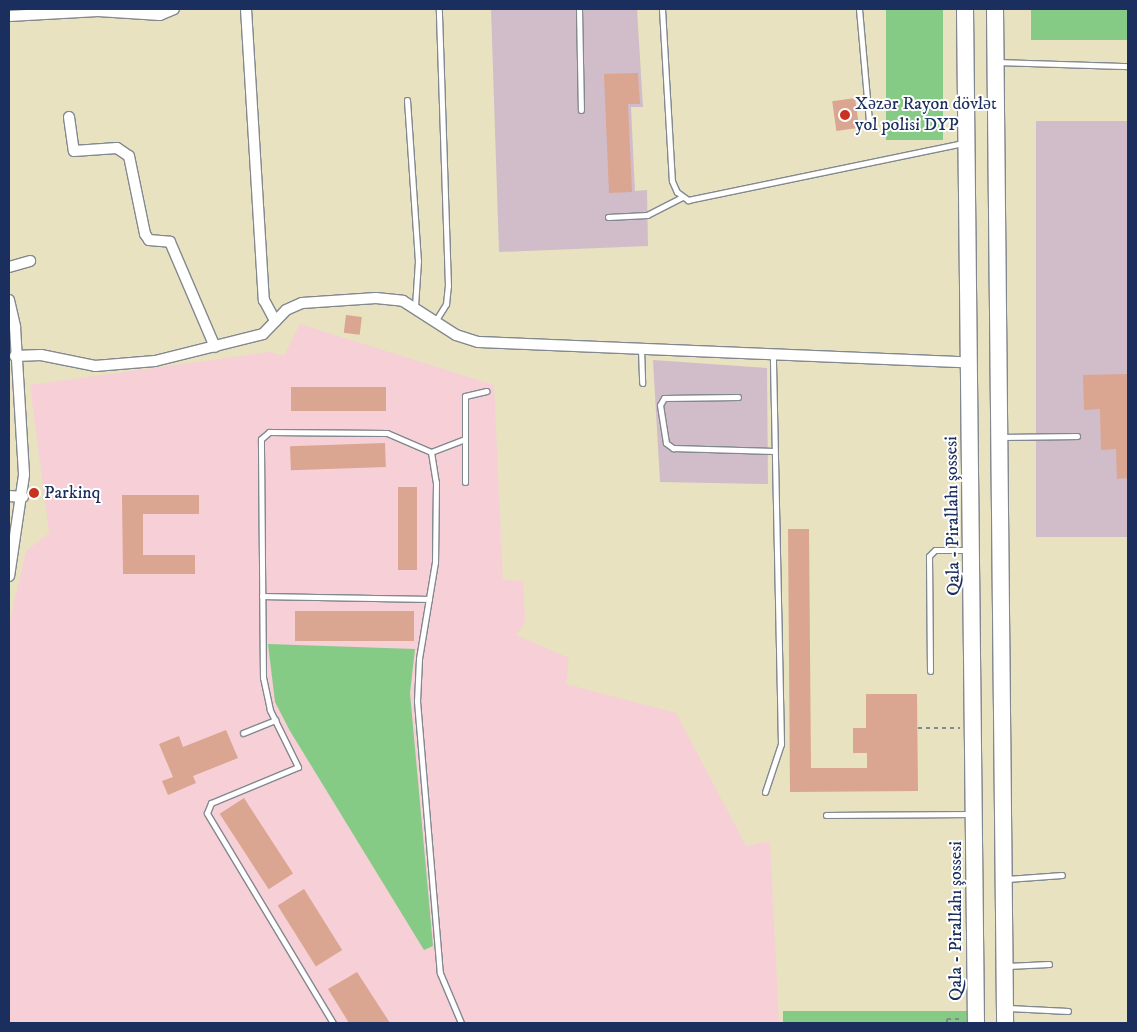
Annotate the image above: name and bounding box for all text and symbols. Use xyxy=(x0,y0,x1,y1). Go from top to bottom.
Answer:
place label: Xəzər Rayon dövlət yol polisi DYP xyxy=(855,94,997,136)
marker: Xəzər Rayon dövlət yol polisi DYP xyxy=(839,109,851,121)
street label: Qala - Pirallahı şossesi xyxy=(941,436,965,596)
place label: Parkinq xyxy=(44,482,101,504)
marker: Parkinq xyxy=(28,487,40,499)
street label: Qala - Pirallahı şossesi xyxy=(945,841,967,1001)

